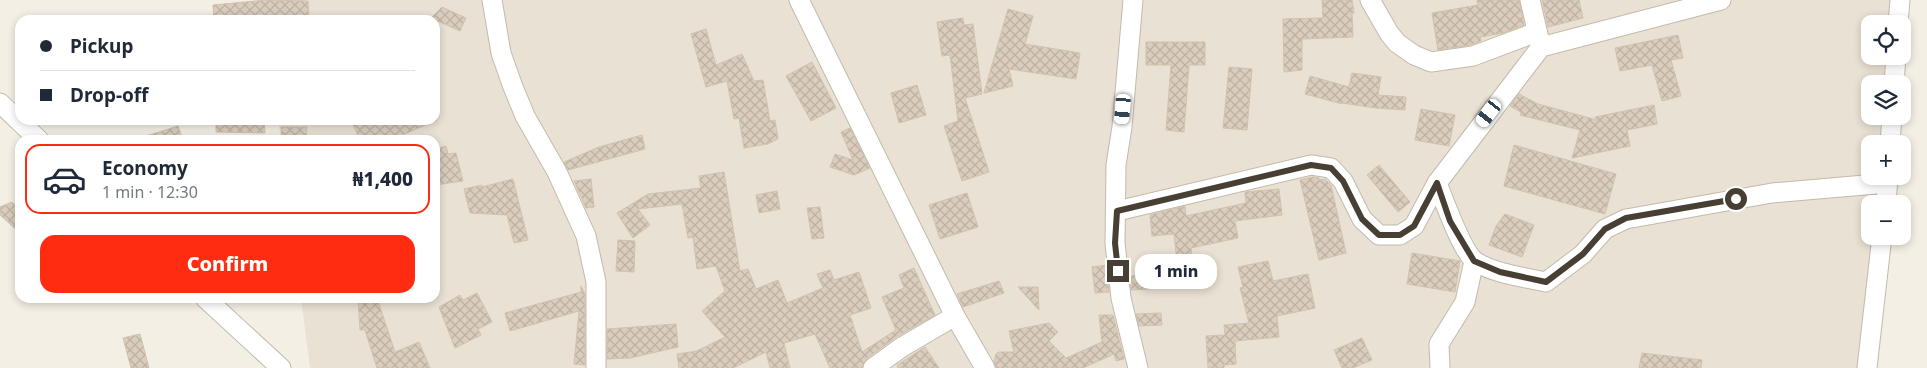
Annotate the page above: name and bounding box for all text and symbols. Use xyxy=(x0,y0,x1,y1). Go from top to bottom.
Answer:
map controls xyxy=(1861,15,1911,245)
button: locate xyxy=(1861,15,1911,65)
text: Pickup xyxy=(70,33,133,59)
button: layers xyxy=(1861,75,1911,125)
text: Drop-off xyxy=(70,82,149,108)
car xyxy=(1114,93,1131,125)
car xyxy=(1473,97,1504,129)
button: + xyxy=(1861,135,1911,185)
text: Economy xyxy=(102,155,188,181)
icon: car xyxy=(42,157,87,202)
text: ₦1,400 xyxy=(353,166,413,192)
text: 1 min · 12:30 xyxy=(102,181,198,203)
route start xyxy=(1725,188,1747,210)
button: − xyxy=(1861,195,1911,245)
button: Confirm xyxy=(40,235,415,293)
callout: 1 min xyxy=(1136,254,1218,288)
route end xyxy=(1107,260,1129,282)
text: 1 min xyxy=(1154,260,1198,282)

